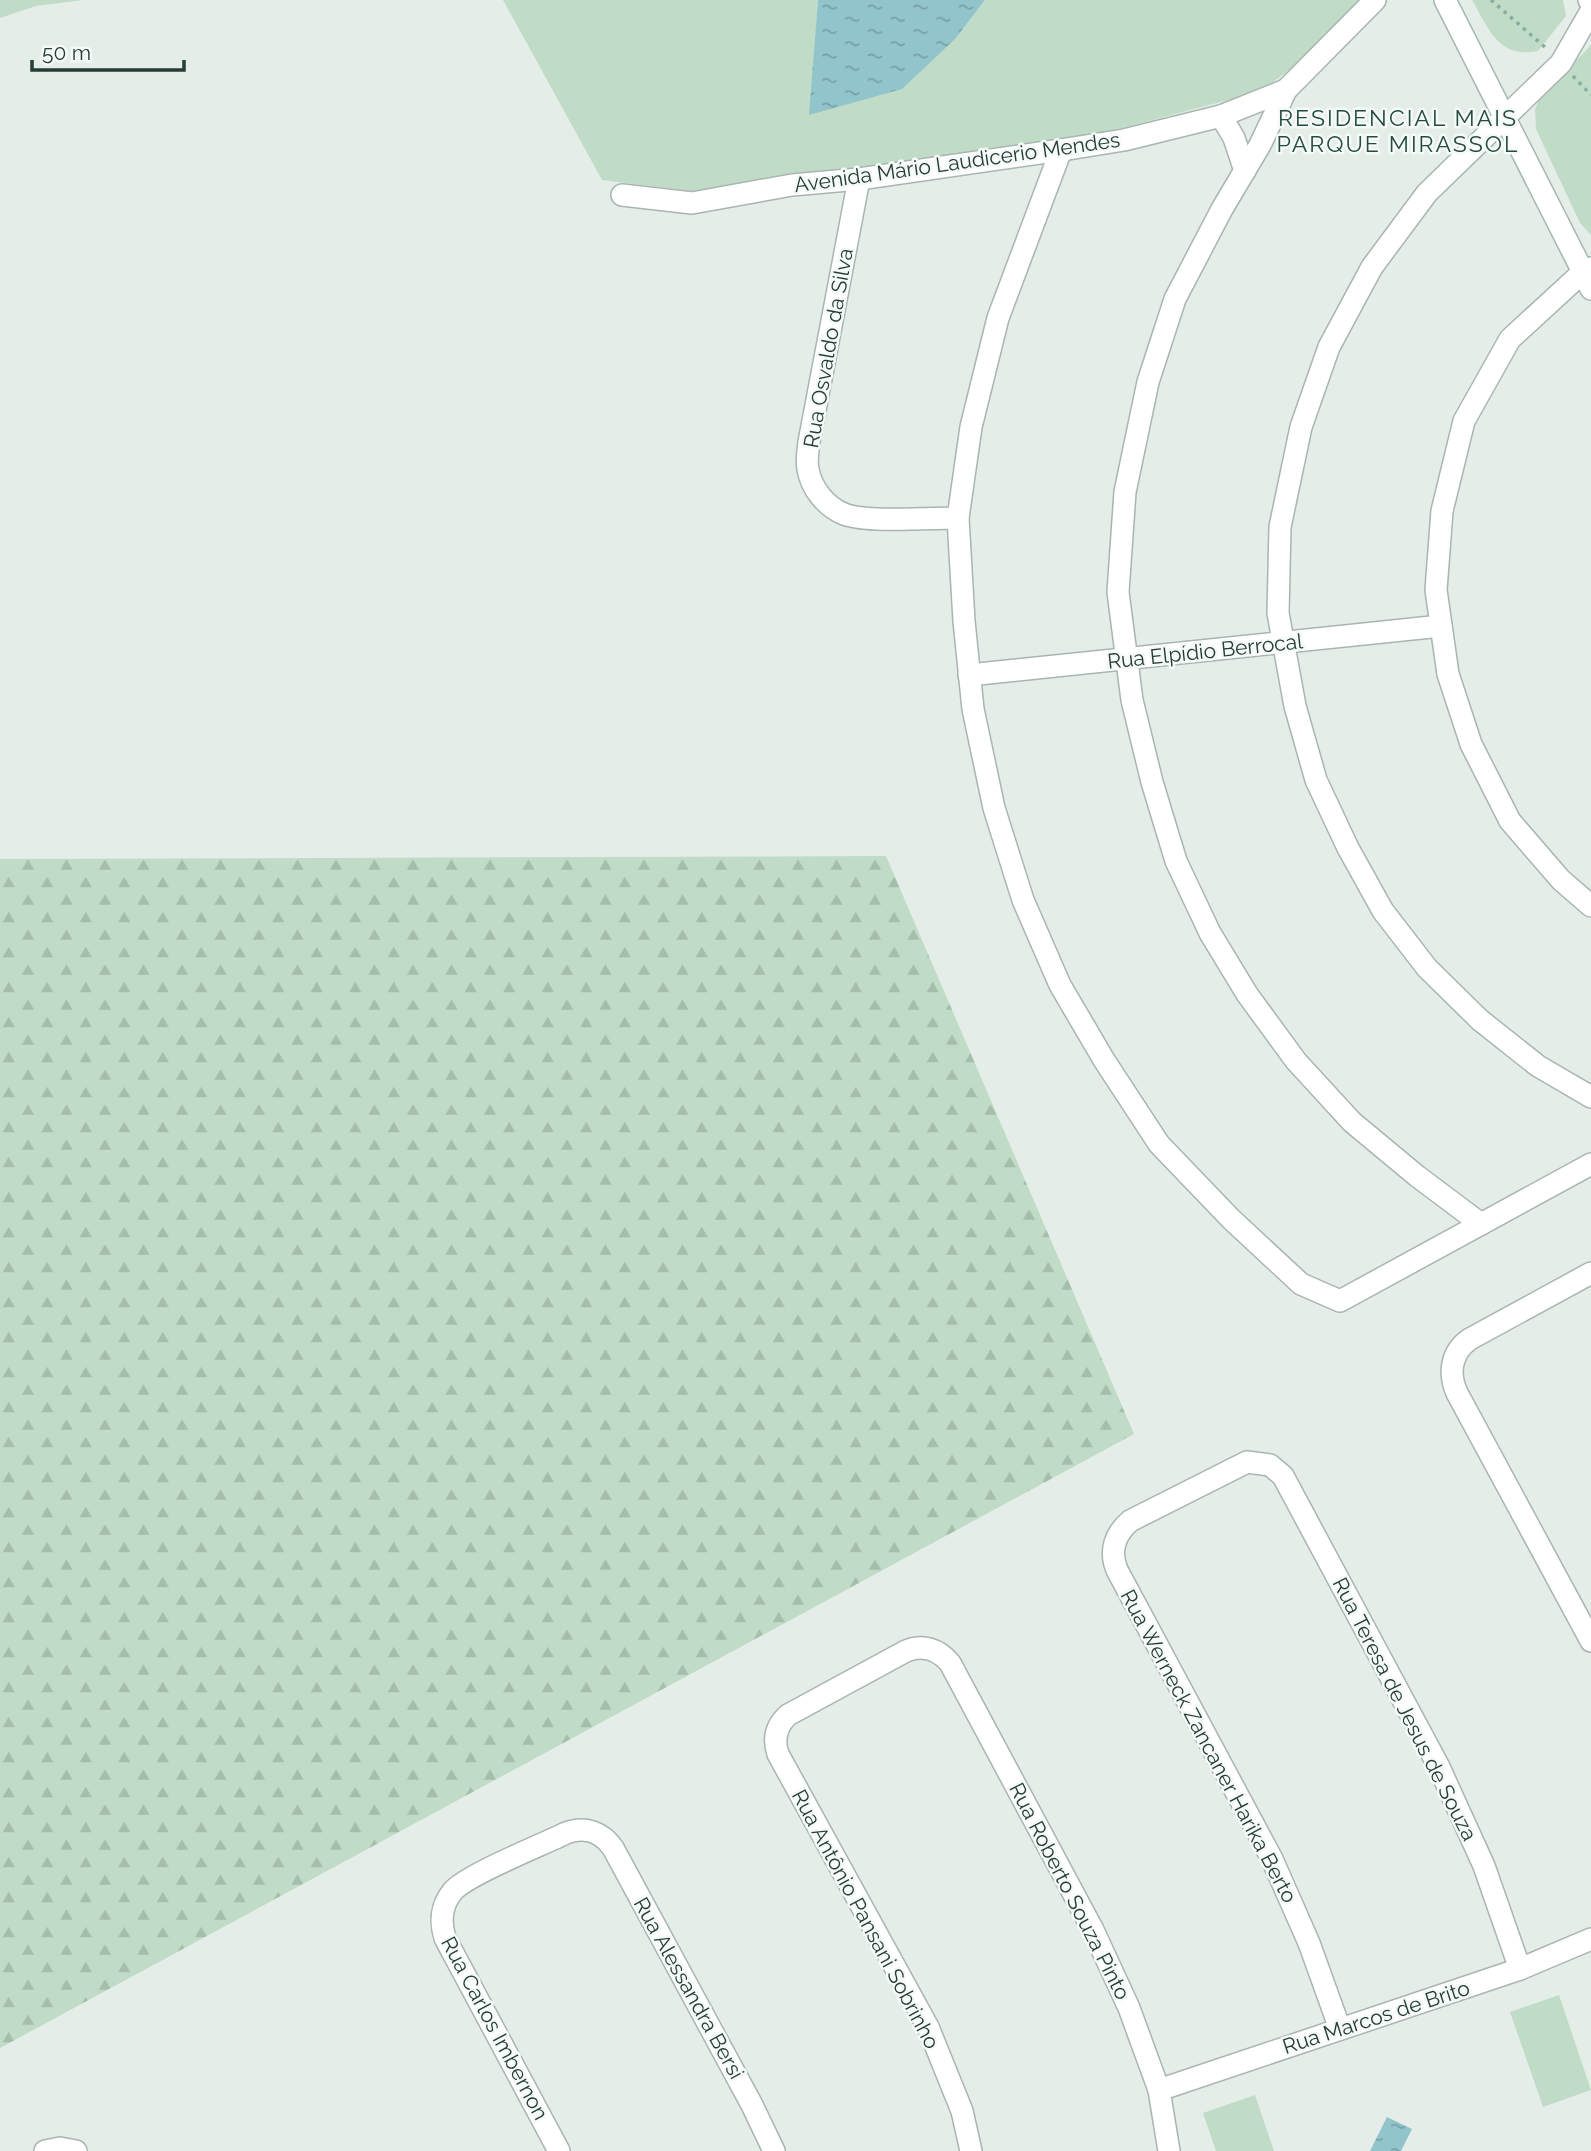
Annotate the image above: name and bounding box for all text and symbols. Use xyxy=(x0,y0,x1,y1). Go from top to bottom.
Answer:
scale bar xyxy=(32,28,184,72)
text: 50 m xyxy=(42,40,91,65)
district label: RESIDENCIAL MAIS PARQUE MIRASSOL xyxy=(1277,104,1519,157)
street label: Avenida Mário Laudicerio Mendes xyxy=(793,127,1121,197)
street label: Rua Osvaldo da Silva xyxy=(798,246,858,450)
street label: Rua Elpídio Berrocal xyxy=(1106,628,1304,674)
street label: Rua Teresa de Jesus de Souza xyxy=(1328,1573,1482,1845)
street label: Rua Werneck Zancaner Harika Berto xyxy=(1115,1585,1303,1907)
street label: Rua Roberto Souza Pinto xyxy=(1004,1778,1136,2004)
street label: Rua Antônio Pansani Sobrinho xyxy=(787,1785,945,2053)
street label: Rua Alessandra Bersi xyxy=(629,1893,749,2083)
street label: Rua Carlos Imbernon xyxy=(436,1932,554,2124)
street label: Rua Marcos de Brito xyxy=(1279,1975,1473,2059)

